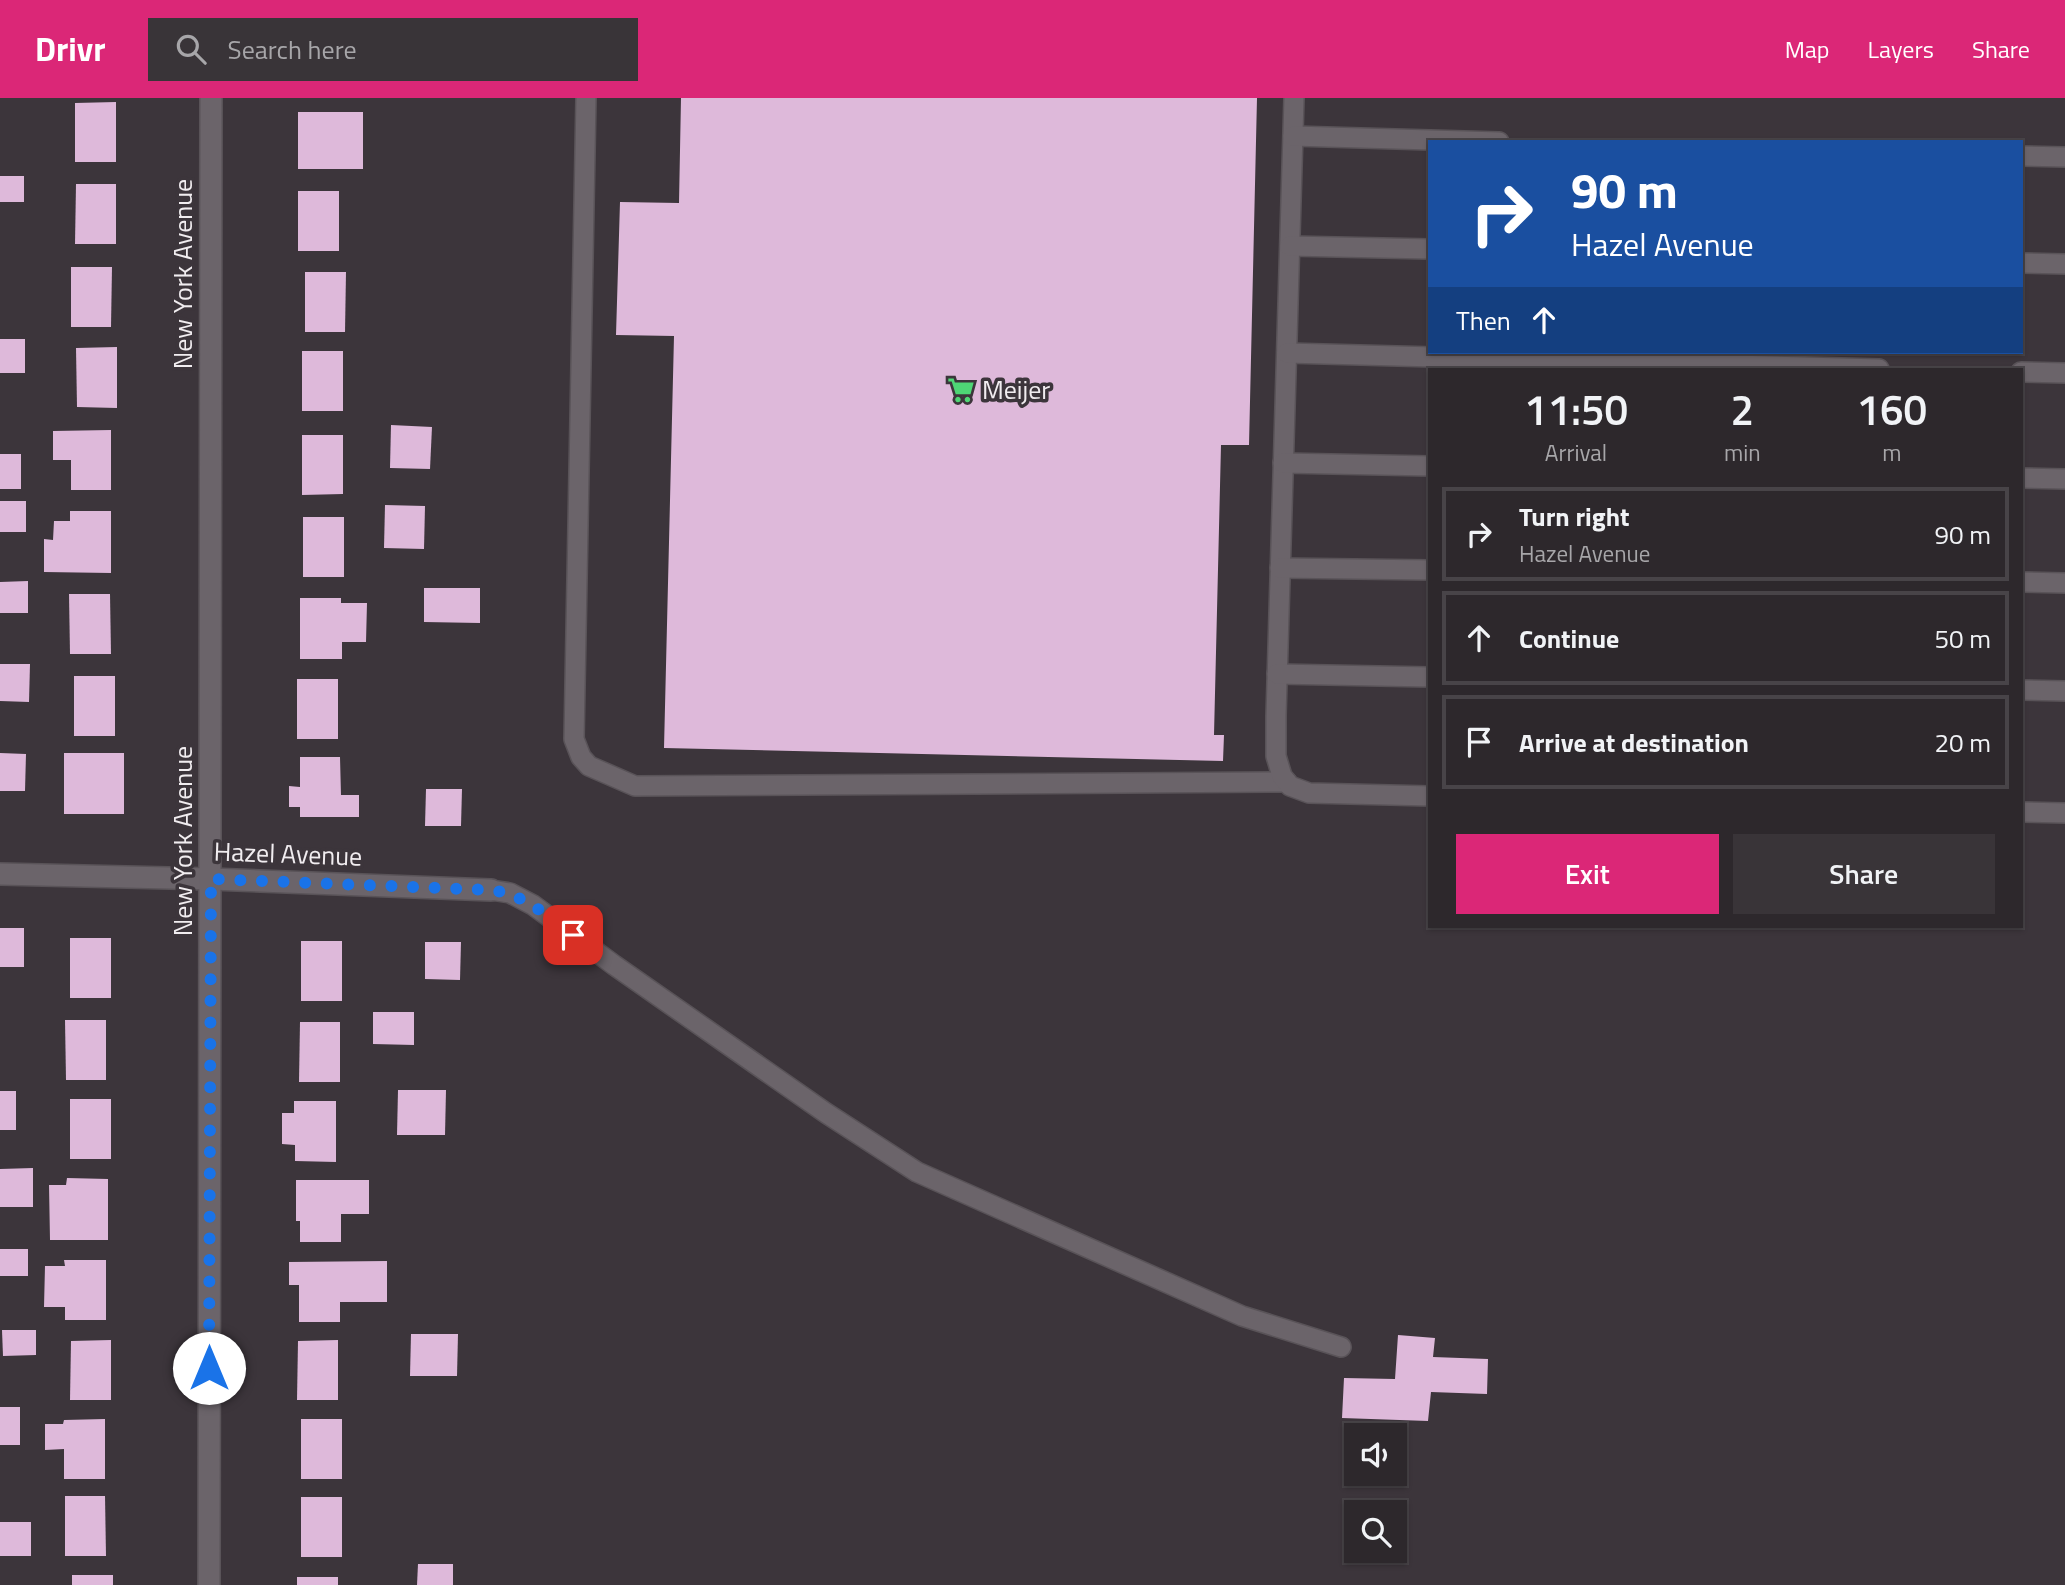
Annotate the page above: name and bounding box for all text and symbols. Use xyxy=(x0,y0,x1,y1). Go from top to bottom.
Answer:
search box xyxy=(148,18,638,81)
text: Drivr xyxy=(35,24,106,74)
icon: search xyxy=(172,30,210,68)
text: Search here xyxy=(228,30,357,69)
text: Map xyxy=(1785,31,1830,67)
text: Layers xyxy=(1868,31,1934,67)
text: Share xyxy=(1972,31,2030,67)
text: 90 m xyxy=(1571,152,1678,227)
icon: right xyxy=(1456,168,1547,259)
street label: New York Avenue xyxy=(163,179,202,369)
text: Hazel Avenue xyxy=(1571,220,1754,268)
text: Then xyxy=(1456,301,1511,340)
icon: ahead xyxy=(1525,301,1563,339)
place label: Meijer xyxy=(982,370,1050,409)
supermarket icon: Meijer xyxy=(946,375,976,405)
text: 11:50 xyxy=(1524,377,1628,441)
text: 2 xyxy=(1731,377,1754,441)
text: 160 xyxy=(1857,377,1927,441)
text: Arrival xyxy=(1545,435,1607,470)
text: min xyxy=(1724,435,1761,470)
text: m xyxy=(1882,435,1901,470)
text: Turn right xyxy=(1519,497,1630,536)
icon: right xyxy=(1460,515,1498,553)
text: 90 m xyxy=(1934,515,1991,554)
text: Hazel Avenue xyxy=(1519,536,1650,571)
icon: ahead xyxy=(1460,619,1498,657)
text: Continue xyxy=(1519,619,1619,658)
text: 50 m xyxy=(1934,619,1991,658)
icon: arrive xyxy=(1460,723,1498,761)
text: Arrive at destination xyxy=(1519,723,1749,762)
text: 20 m xyxy=(1934,723,1991,762)
street label: New York Avenue xyxy=(163,746,202,936)
street label: Hazel Avenue xyxy=(213,831,363,876)
button: Exit xyxy=(1456,834,1719,914)
button: Share xyxy=(1733,834,1995,914)
pin xyxy=(543,905,603,965)
icon: arrive xyxy=(554,916,592,954)
position arrow xyxy=(172,1331,246,1405)
map controls xyxy=(1344,1423,1407,1563)
button: sound xyxy=(1344,1423,1407,1486)
button: search xyxy=(1344,1500,1407,1563)

